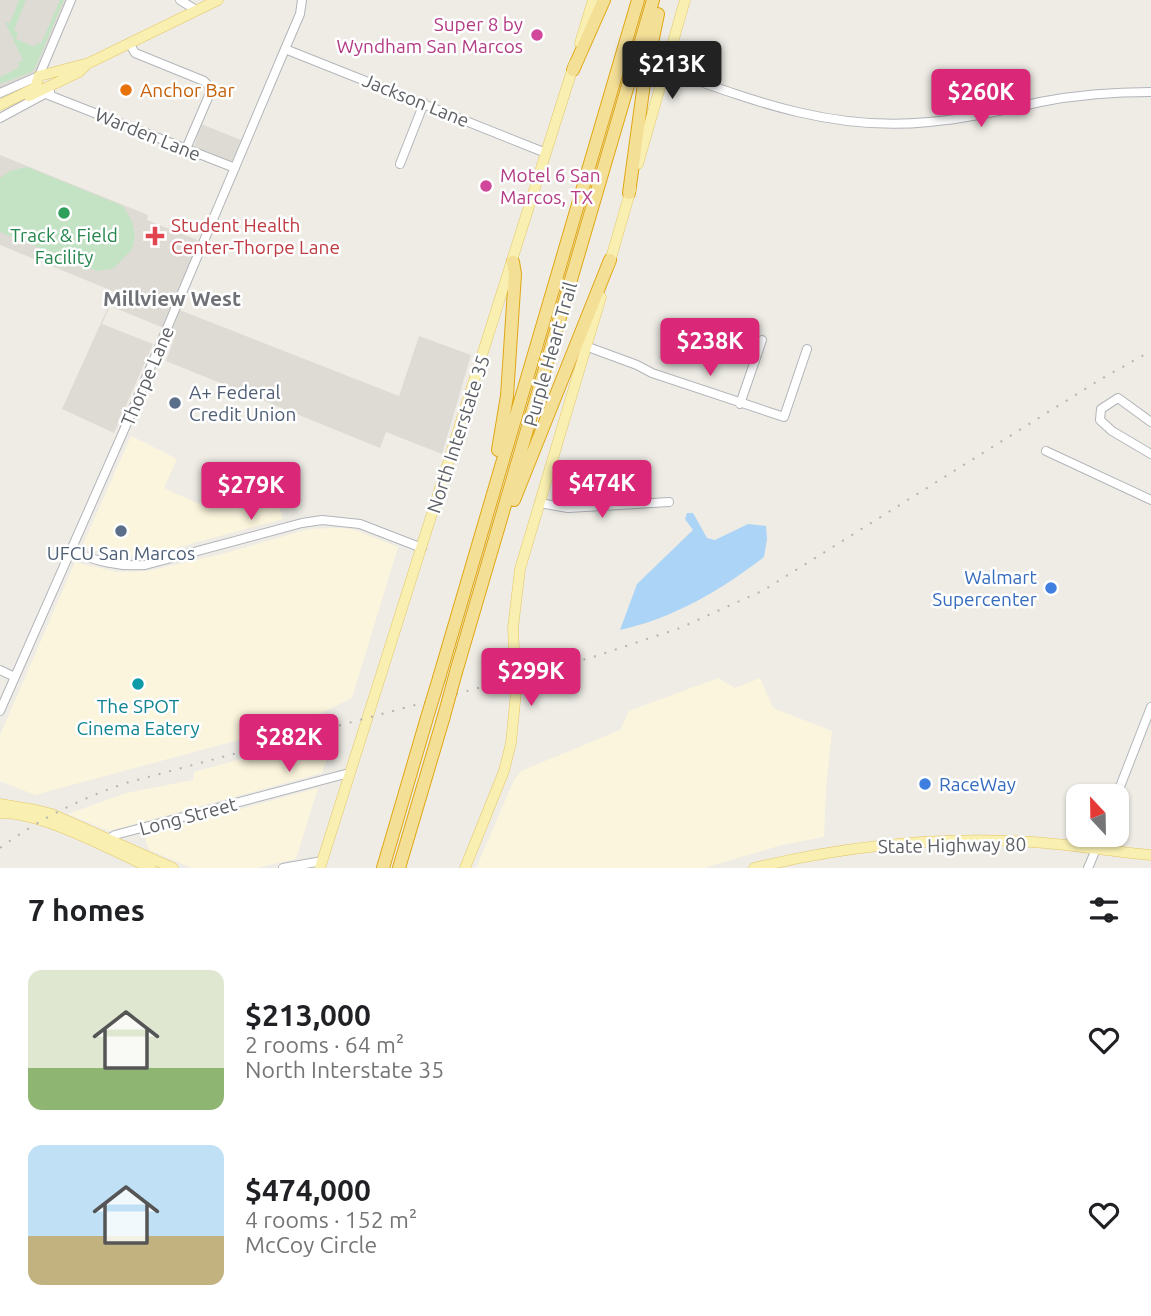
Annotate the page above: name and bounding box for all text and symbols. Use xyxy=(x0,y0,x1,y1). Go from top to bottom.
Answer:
place label: Super 8 by Wyndham San Marcos xyxy=(336,13,523,57)
marker: Super 8 by Wyndham San Marcos xyxy=(529,27,545,43)
pin: $213K xyxy=(623,42,721,101)
text: $213K xyxy=(638,51,706,76)
street label: Jackson Lane xyxy=(360,69,472,131)
pin: $260K xyxy=(932,69,1030,129)
place label: Anchor Bar xyxy=(140,79,235,101)
text: $260K xyxy=(947,79,1015,104)
marker: Anchor Bar xyxy=(118,82,134,98)
street label: Warden Lane xyxy=(92,103,204,165)
place label: Motel 6 San Marcos, TX xyxy=(500,164,601,208)
marker: Motel 6 San Marcos, TX xyxy=(478,178,494,194)
marker: Track & Field Facility xyxy=(56,205,72,221)
place label: Student Health Center-Thorpe Lane xyxy=(171,214,340,258)
place label: Track & Field Facility xyxy=(10,224,118,268)
marker: Student Health Center-Thorpe Lane xyxy=(145,226,165,246)
street label: Purple Heart Trail xyxy=(519,279,581,429)
district label: Millview West xyxy=(103,286,241,310)
pin: $238K xyxy=(661,318,759,378)
street label: Thorpe Lane xyxy=(116,323,178,429)
text: $238K xyxy=(676,328,744,353)
street label: North Interstate 35 xyxy=(422,352,494,516)
place label: A+ Federal Credit Union xyxy=(189,381,296,425)
marker: A+ Federal Credit Union xyxy=(167,395,183,411)
pin: $474K xyxy=(553,461,651,520)
pin: $279K xyxy=(202,462,300,522)
text: $474K xyxy=(568,470,636,495)
text: $279K xyxy=(217,472,285,497)
marker: UFCU San Marcos xyxy=(113,523,129,539)
place label: UFCU San Marcos xyxy=(47,542,195,564)
place label: Walmart Supercenter xyxy=(932,566,1038,610)
marker: Walmart Supercenter xyxy=(1043,580,1059,596)
pin: $299K xyxy=(482,648,580,708)
text: $299K xyxy=(497,658,565,683)
marker: The SPOT Cinema Eatery xyxy=(130,676,146,692)
place label: The SPOT Cinema Eatery xyxy=(76,695,200,739)
pin: $282K xyxy=(240,714,338,774)
text: $282K xyxy=(255,724,323,749)
place label: RaceWay xyxy=(939,773,1016,795)
marker: RaceWay xyxy=(917,776,933,792)
north arrow xyxy=(1066,784,1129,847)
map controls xyxy=(1066,784,1129,847)
street label: Long Street xyxy=(137,792,240,840)
street label: State Highway 80 xyxy=(878,833,1026,857)
icon: filters xyxy=(1085,891,1123,929)
text: 7 homes xyxy=(28,893,145,927)
icon: home xyxy=(84,998,168,1082)
text: $213,000 xyxy=(245,998,371,1032)
icon: heart xyxy=(1085,1021,1123,1059)
text: 2 rooms · 64 m² xyxy=(245,1032,404,1057)
text: North Interstate 35 xyxy=(245,1057,444,1082)
icon: home xyxy=(84,1173,168,1257)
text: $474,000 xyxy=(245,1173,371,1207)
icon: heart xyxy=(1085,1196,1123,1234)
text: 4 rooms · 152 m² xyxy=(245,1207,417,1232)
text: McCoy Circle xyxy=(245,1232,377,1257)

